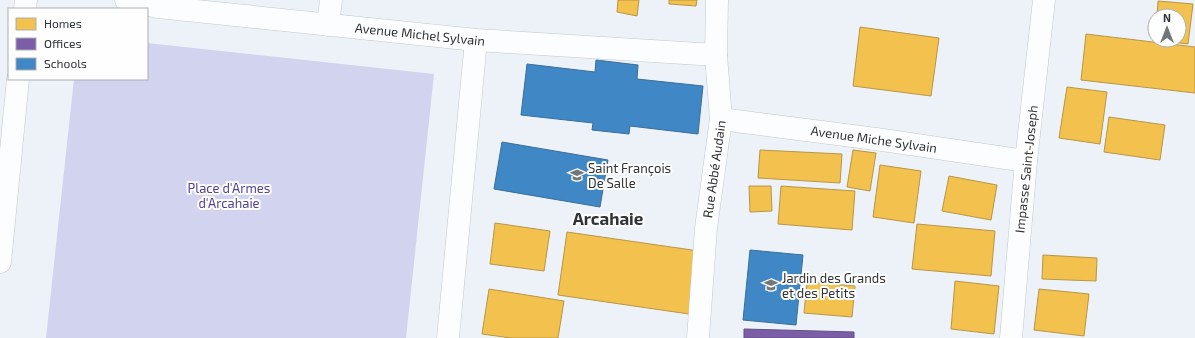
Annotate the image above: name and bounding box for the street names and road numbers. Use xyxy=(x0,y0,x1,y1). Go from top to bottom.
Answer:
street label: Avenue Michel Sylvain xyxy=(354,19,486,49)
street label: Impasse Saint-Joseph xyxy=(1011,104,1041,234)
street label: Rue Abbé Audain xyxy=(699,119,729,219)
street label: Avenue Miche Sylvain xyxy=(810,122,938,156)

